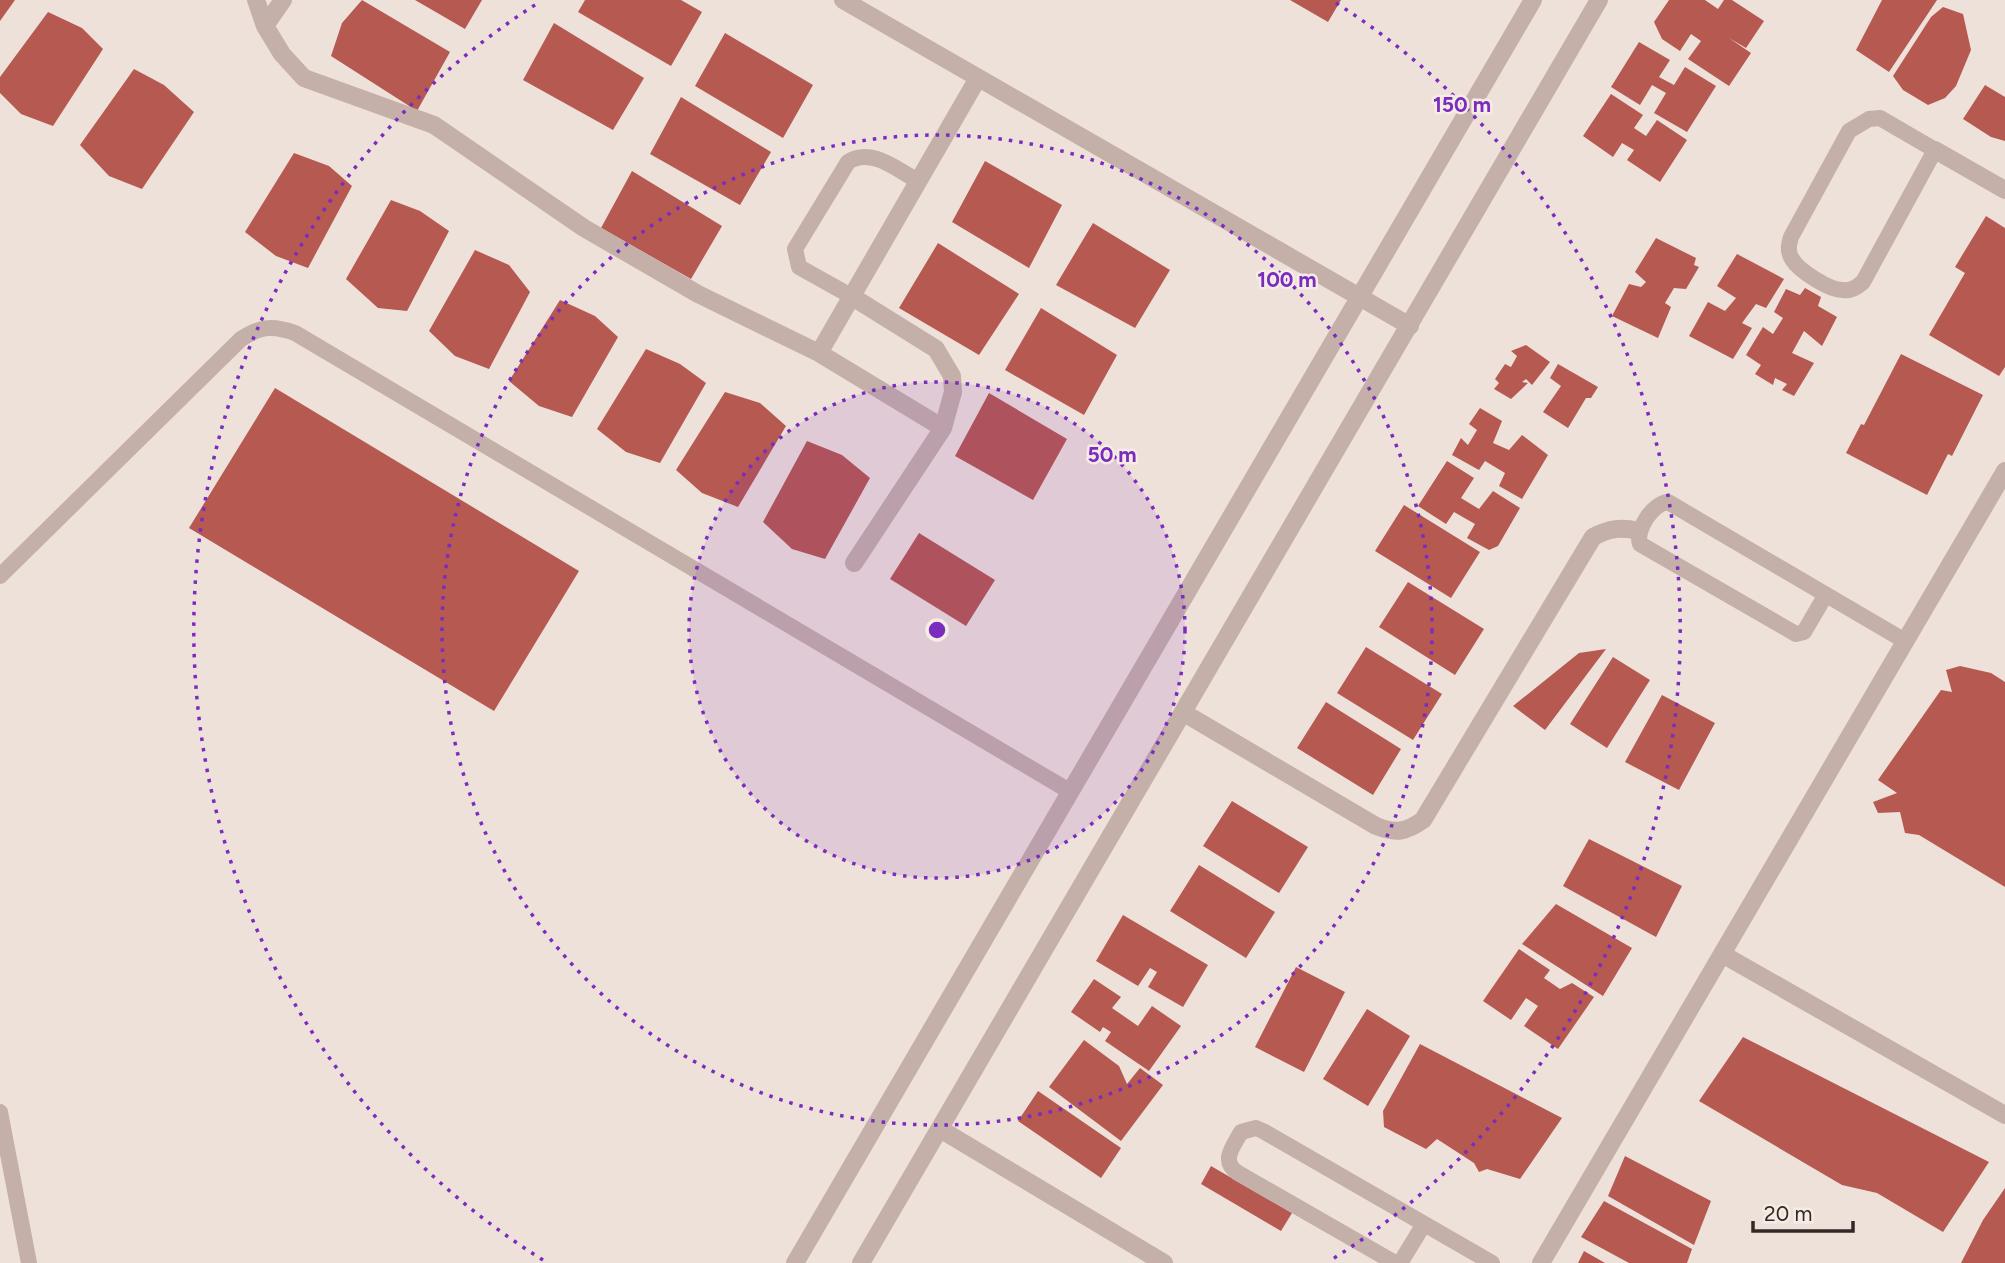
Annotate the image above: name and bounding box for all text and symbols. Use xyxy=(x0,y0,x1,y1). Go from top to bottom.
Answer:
text: 150 m xyxy=(1433,92,1491,117)
text: 100 m xyxy=(1257,267,1317,292)
text: 50 m xyxy=(1087,442,1137,467)
centre of rings xyxy=(925,618,949,642)
scale bar xyxy=(1753,1190,1853,1234)
text: 20 m xyxy=(1764,1201,1812,1226)

